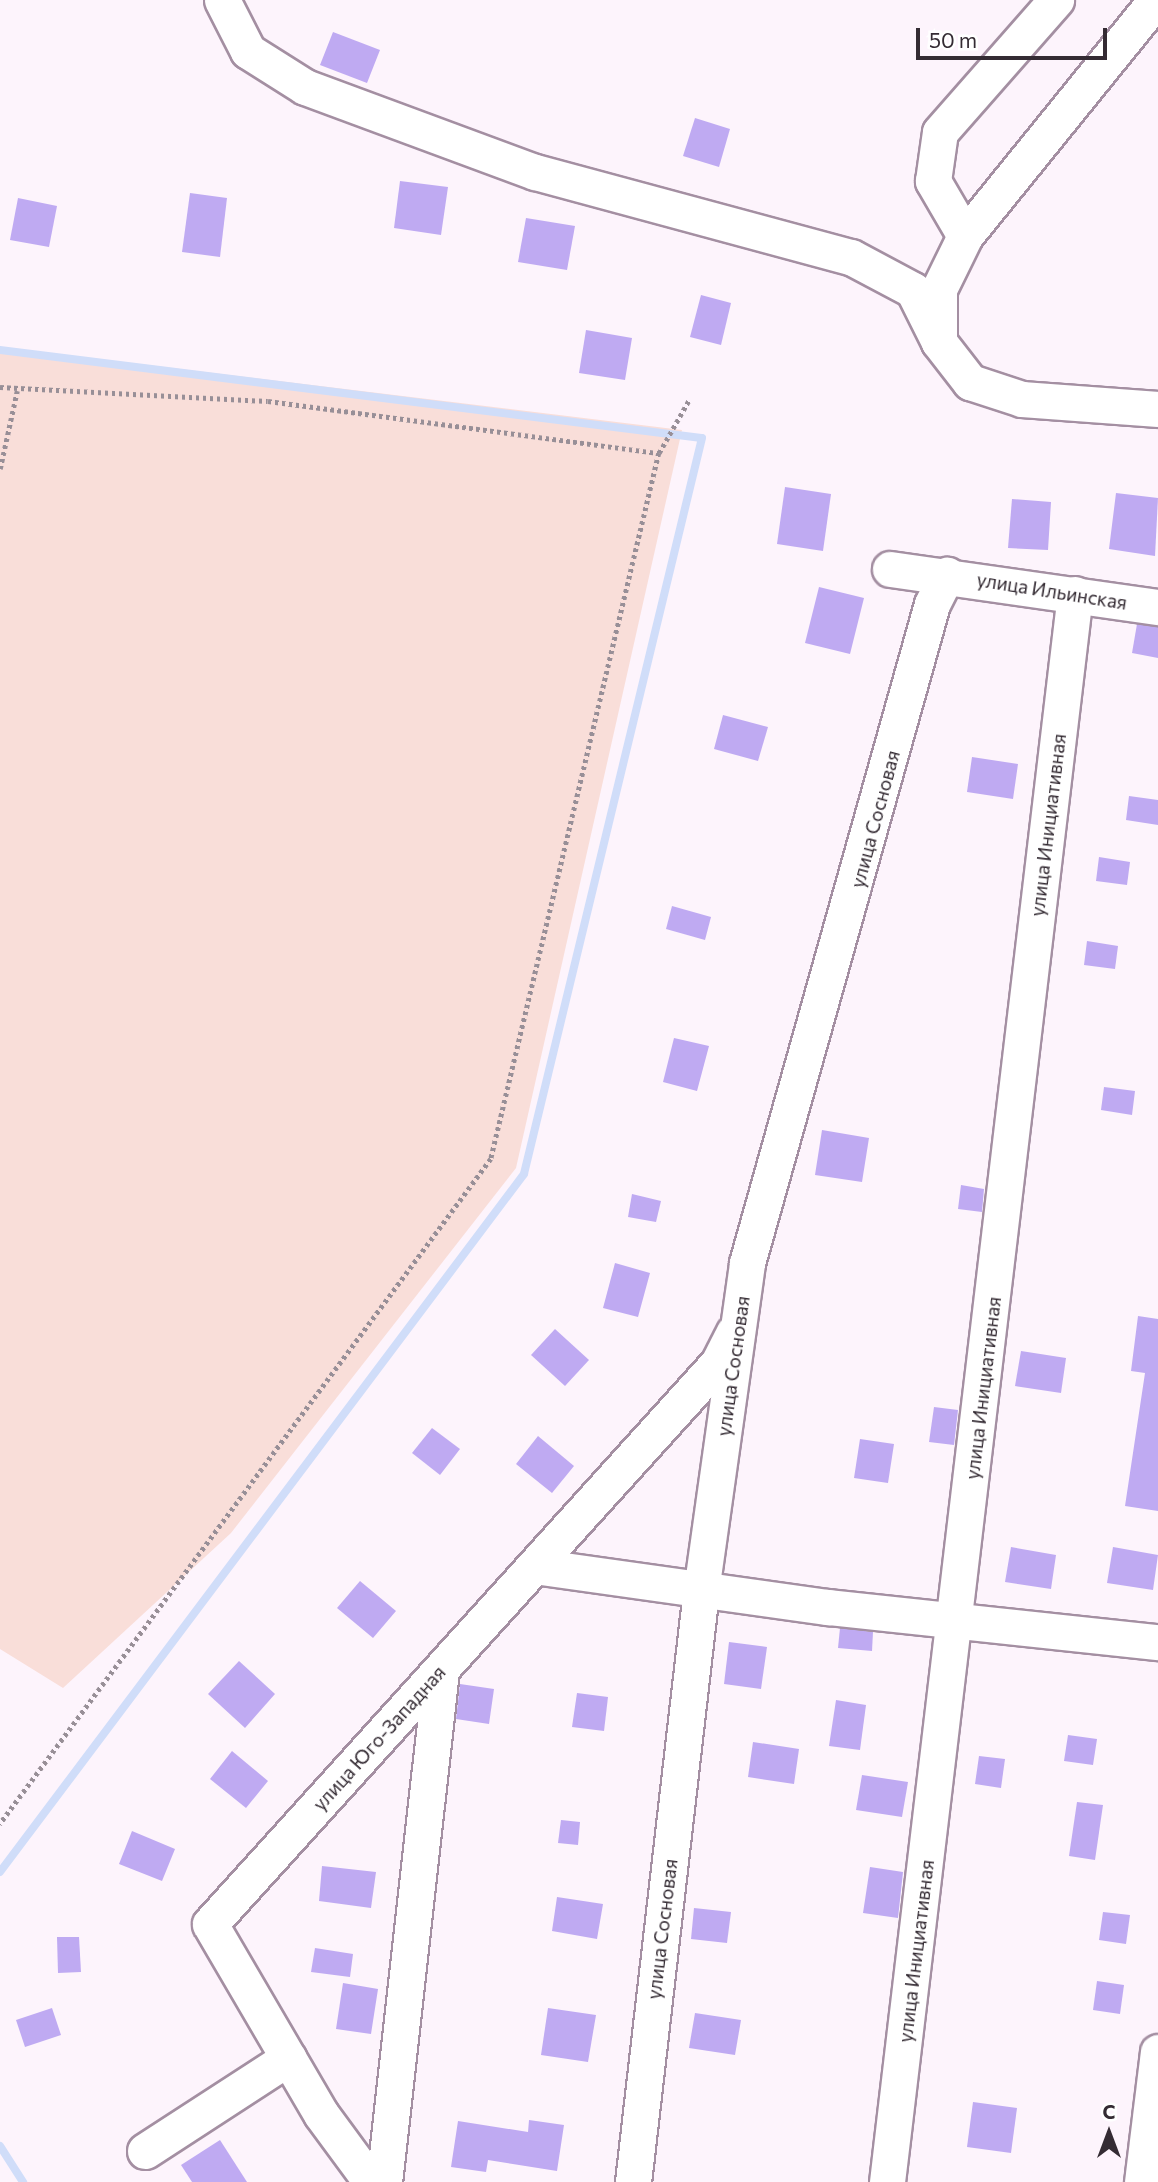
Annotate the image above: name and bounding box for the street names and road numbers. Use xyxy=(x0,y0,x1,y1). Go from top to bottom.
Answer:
street label: улица Ильинская xyxy=(975,568,1129,614)
street label: улица Инициативная xyxy=(1025,732,1071,918)
street label: улица Сосновая xyxy=(846,748,904,890)
street label: улица Сосновая xyxy=(712,1294,754,1438)
street label: улица Инициативная xyxy=(960,1295,1006,1481)
street label: улица Юго-Западная xyxy=(308,1661,450,1815)
street label: улица Сосновая xyxy=(642,1857,682,2001)
street label: улица Инициативная xyxy=(893,1858,939,2044)

